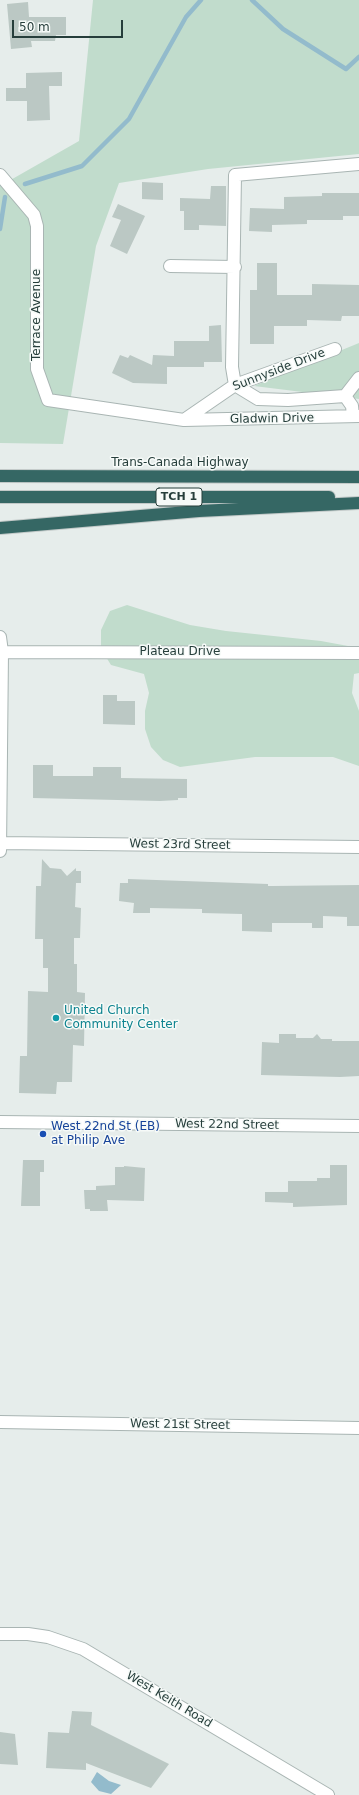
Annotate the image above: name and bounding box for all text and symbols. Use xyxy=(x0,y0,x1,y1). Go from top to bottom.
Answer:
scale bar xyxy=(14,12,125,38)
text: 50 m xyxy=(19,20,50,34)
street label: Terrace Avenue xyxy=(30,269,44,361)
street label: Sunnyside Drive xyxy=(231,346,327,394)
street label: Gladwin Drive xyxy=(230,411,314,427)
street label: Trans-Canada Highway xyxy=(111,456,249,470)
road number: TCH 1 xyxy=(156,488,202,506)
street label: Plateau Drive xyxy=(140,645,220,659)
street label: West 23rd Street xyxy=(129,837,231,853)
place label: United Church Community Center xyxy=(64,1004,178,1032)
marker: United Church Community Center xyxy=(51,1013,61,1023)
street label: West 22nd Street xyxy=(175,1117,279,1133)
place label: West 22nd St (EB) at Philip Ave xyxy=(51,1120,160,1148)
marker: West 22nd St (EB) at Philip Ave xyxy=(38,1129,48,1139)
street label: West 21st Street xyxy=(130,1417,230,1433)
street label: West Keith Road xyxy=(123,1669,215,1731)

